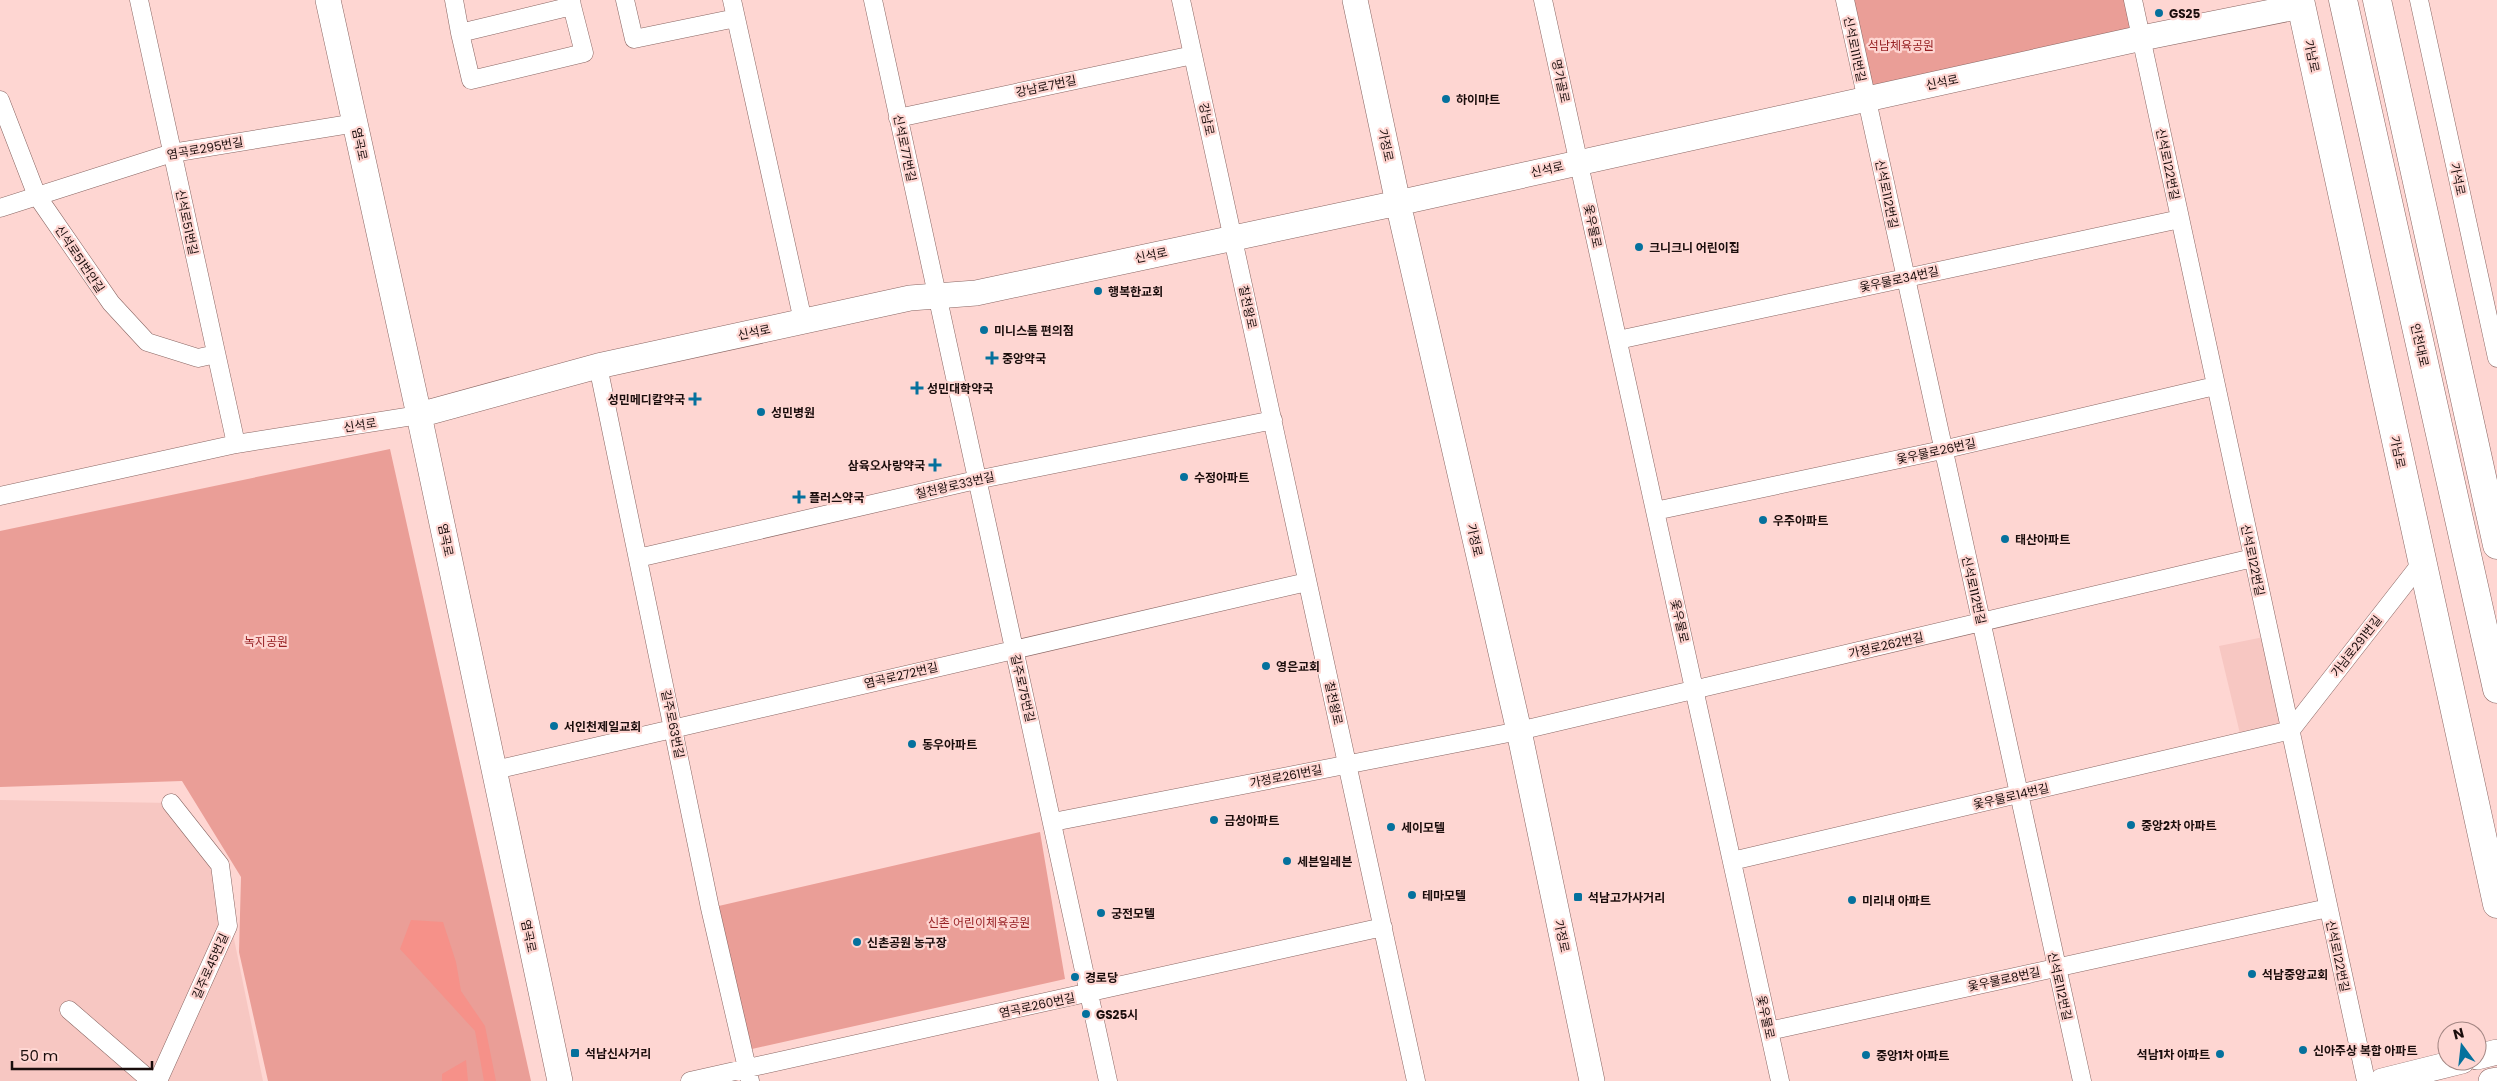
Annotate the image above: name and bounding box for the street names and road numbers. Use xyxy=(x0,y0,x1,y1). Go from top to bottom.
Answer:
street label: 신석로111번길 xyxy=(1840,15,1870,83)
street label: 가남로 xyxy=(2300,38,2324,74)
street label: 명가골로 xyxy=(1548,58,1574,104)
street label: 신석로 xyxy=(1924,70,1960,94)
street label: 강남로7번길 xyxy=(1014,71,1078,101)
street label: 강남로 xyxy=(1195,101,1219,137)
street label: 신석로77번길 xyxy=(890,113,920,183)
street label: 염곡로 xyxy=(348,126,372,162)
street label: 가정로 xyxy=(1374,127,1398,163)
street label: 신석로122번길 xyxy=(2152,127,2184,201)
street label: 염곡로295번길 xyxy=(166,133,244,163)
street label: 신석로 xyxy=(1529,157,1565,181)
street label: 신석로112번길 xyxy=(1871,158,1903,230)
street label: 가석로 xyxy=(2446,161,2470,197)
street label: 신석로51번길 xyxy=(172,188,202,256)
street label: 옻우물로 xyxy=(1580,203,1606,249)
street label: 신석로51번안길 xyxy=(51,222,109,296)
street label: 신석로 xyxy=(1133,243,1169,267)
street label: 옻우물로34번길 xyxy=(1858,262,1940,296)
street label: 칠천왕로 xyxy=(1235,284,1261,330)
street label: 신석로 xyxy=(736,320,772,344)
street label: 인천대로 xyxy=(2407,322,2433,368)
street label: 신석로 xyxy=(342,414,378,436)
street label: 옻우물로26번길 xyxy=(1895,434,1977,468)
street label: 가남로 xyxy=(2386,434,2410,470)
street label: 칠천왕로33번길 xyxy=(914,468,996,502)
street label: 염곡로 xyxy=(434,522,458,558)
street label: 가정로 xyxy=(1463,522,1487,558)
street label: 신석로122번길 xyxy=(2237,523,2269,597)
street label: 신석로112번길 xyxy=(1958,554,1990,626)
street label: 옻우물로 xyxy=(1667,598,1693,644)
street label: 가남로291번길 xyxy=(2327,612,2385,680)
street label: 가정로262번길 xyxy=(1847,628,1925,662)
street label: 길주로75번길 xyxy=(1007,652,1039,724)
street label: 염곡로272번길 xyxy=(862,658,940,692)
street label: 칠천왕로 xyxy=(1321,680,1347,726)
street label: 길주로63번길 xyxy=(657,688,689,760)
street label: 가정로261번길 xyxy=(1248,761,1324,791)
street label: 옻우물로14번길 xyxy=(1971,779,2051,813)
street label: 염곡로 xyxy=(517,918,541,954)
street label: 가정로 xyxy=(1550,918,1574,954)
street label: 신석로122번길 xyxy=(2322,919,2354,993)
street label: 길주로45번길 xyxy=(188,930,232,1002)
street label: 신석로112번길 xyxy=(2044,950,2076,1022)
street label: 옻우물로8번길 xyxy=(1966,963,2042,995)
street label: 염곡로260번길 xyxy=(997,989,1077,1021)
street label: 옻우물로 xyxy=(1753,994,1779,1040)

